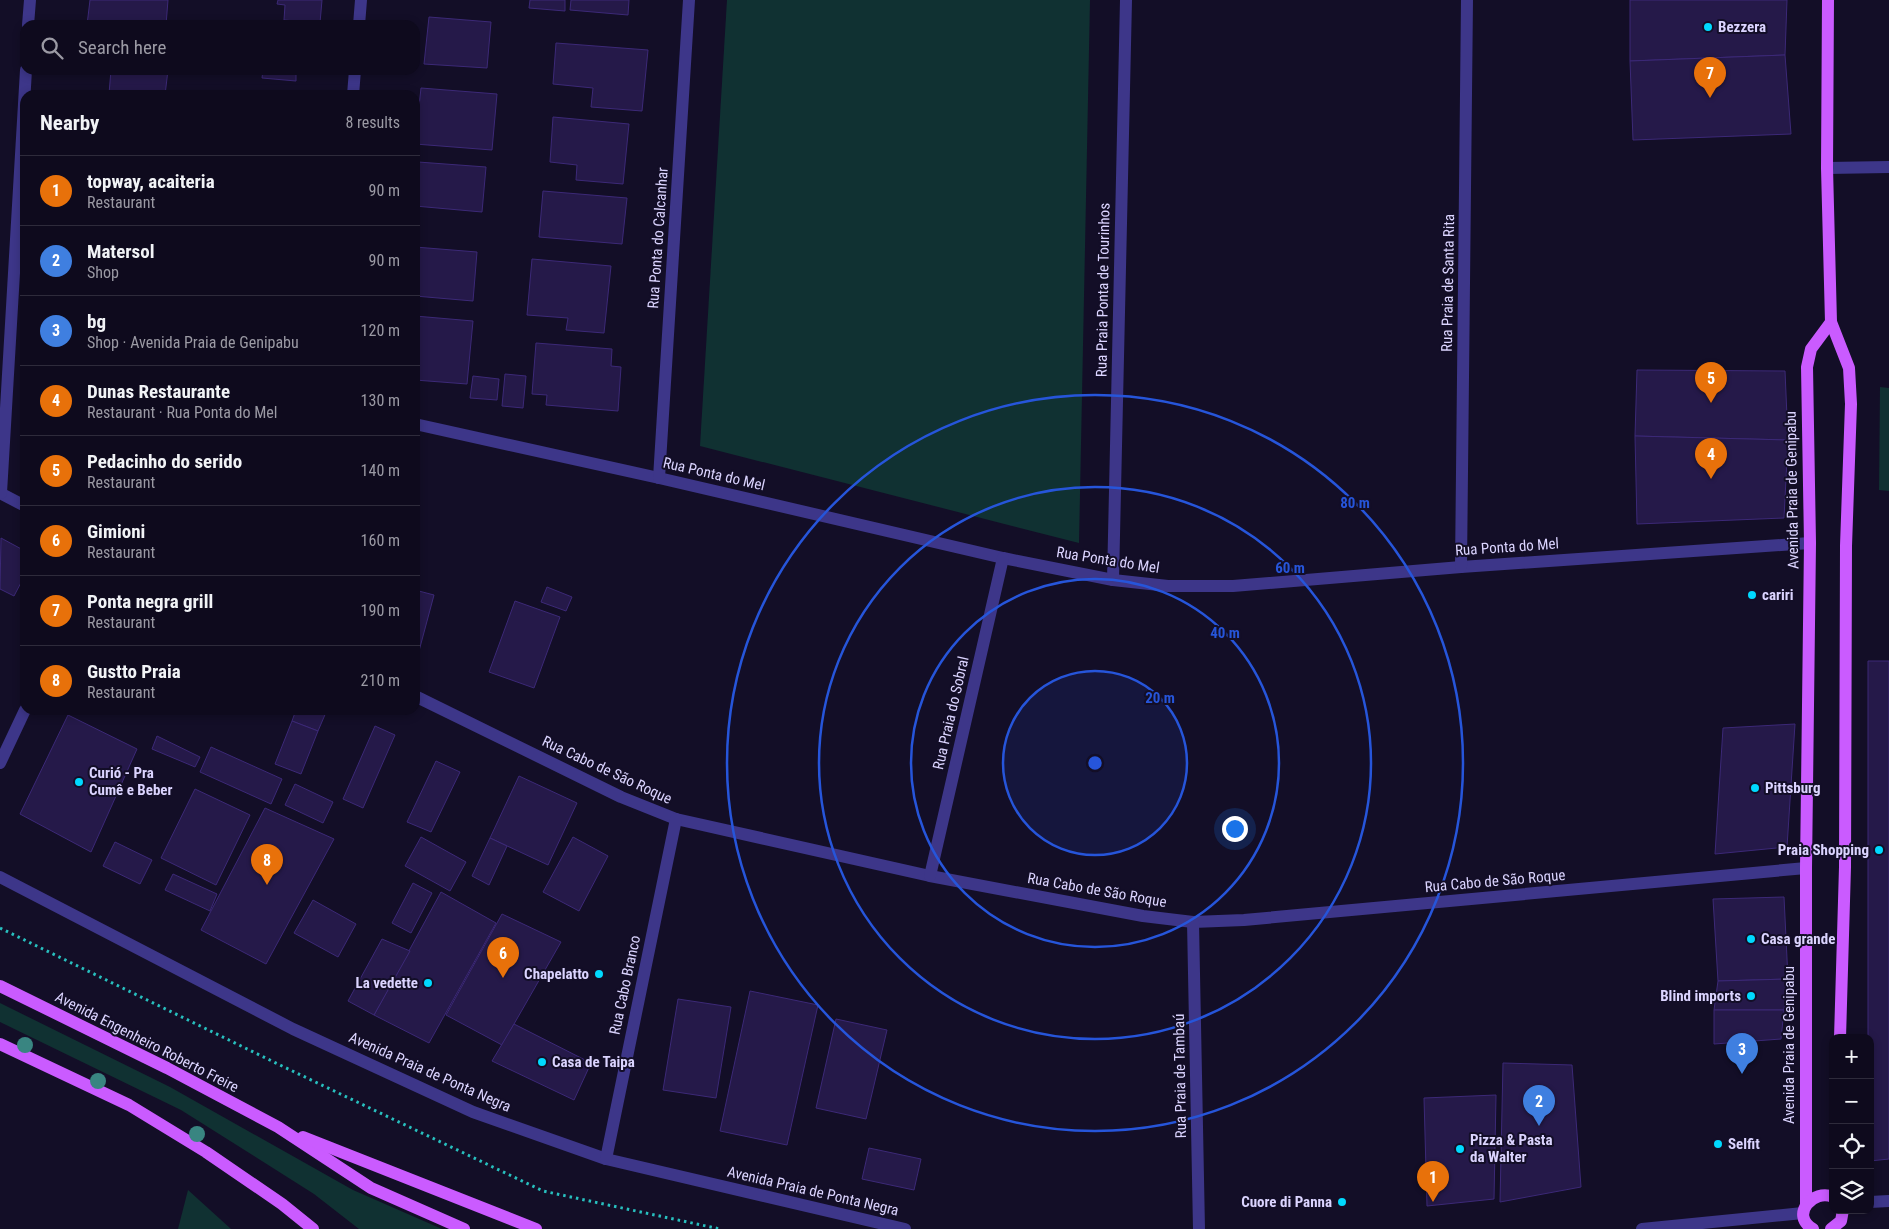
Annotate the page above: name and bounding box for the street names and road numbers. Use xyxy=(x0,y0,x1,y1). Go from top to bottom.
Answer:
street label: Rua Ponta do Calcanhar xyxy=(644,166,672,309)
street label: Rua Praia Ponta de Tourinhos xyxy=(1092,203,1114,377)
street label: Rua Praia de Santa Rita xyxy=(1438,214,1458,352)
street label: Avenida Praia de Genipabu xyxy=(1782,411,1802,569)
street label: Rua Ponta do Mel xyxy=(661,454,767,494)
street label: Rua Ponta do Mel xyxy=(1454,534,1560,560)
street label: Rua Ponta do Mel xyxy=(1055,543,1161,577)
street label: Rua Praia do Sobral xyxy=(929,655,973,771)
street label: Rua Cabo de São Roque xyxy=(539,732,675,808)
street label: Rua Cabo de São Roque xyxy=(1424,866,1566,896)
street label: Rua Cabo de São Roque xyxy=(1026,869,1168,911)
street label: Rua Cabo Branco xyxy=(606,934,644,1036)
street label: Avenida Praia de Genipabu xyxy=(1780,966,1798,1124)
street label: Avenida Engenheiro Roberto Freire xyxy=(52,988,242,1096)
street label: Rua Praia de Tambaú xyxy=(1170,1014,1190,1138)
street label: Avenida Praia de Ponta Negra xyxy=(346,1028,514,1116)
street label: Avenida Praia de Ponta Negra xyxy=(726,1162,900,1220)

